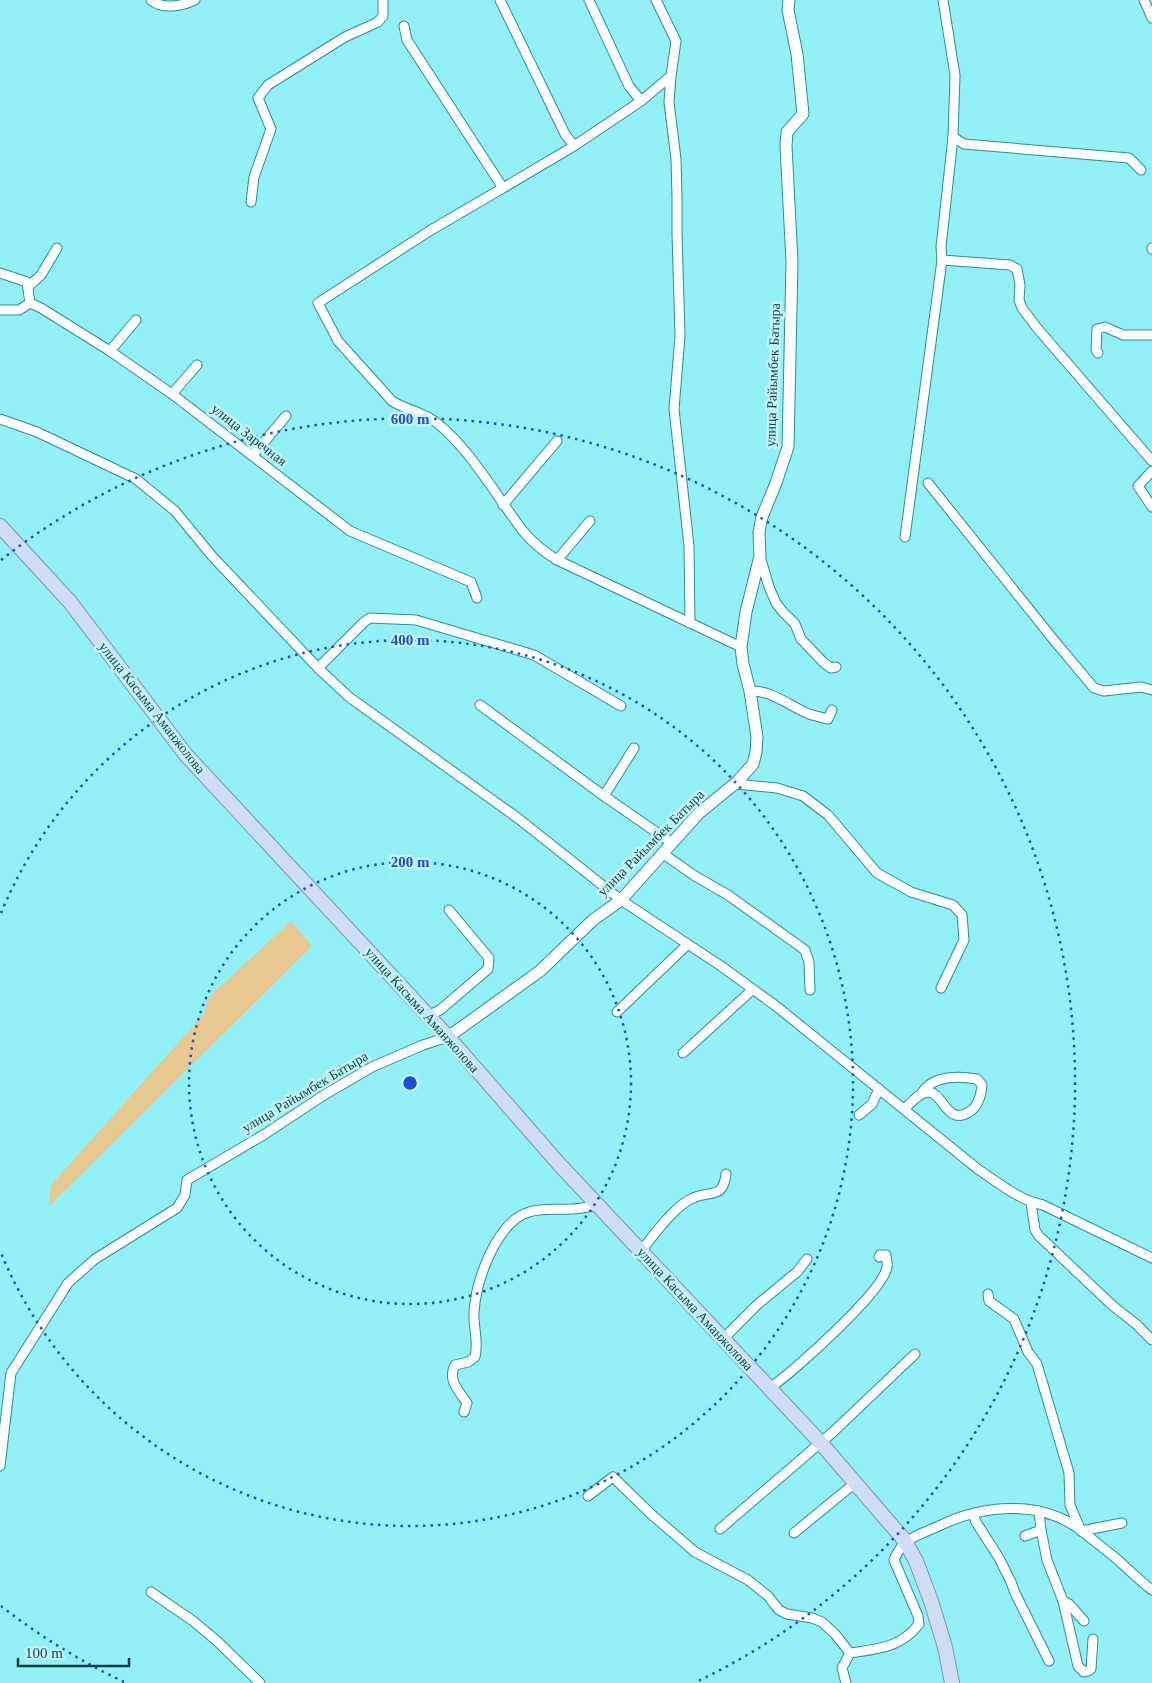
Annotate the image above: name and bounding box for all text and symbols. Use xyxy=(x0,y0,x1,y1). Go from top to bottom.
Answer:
street label: улица Райымбек Батыра xyxy=(763,302,783,447)
street label: улица Заречная xyxy=(208,401,290,469)
text: 600 m xyxy=(391,411,430,427)
text: 400 m xyxy=(391,632,430,648)
street label: улица Касыма Аманжолова xyxy=(96,639,209,777)
street label: улица Райымбек Батыра xyxy=(595,786,708,899)
text: 200 m xyxy=(391,854,430,870)
street label: улица Касыма Аманжолова xyxy=(362,944,483,1076)
street label: улица Райымбек Батыра xyxy=(239,1048,371,1135)
centre of rings xyxy=(401,1074,419,1092)
street label: улица Касыма Аманжолова xyxy=(634,1244,757,1374)
scale bar xyxy=(18,1636,129,1668)
text: 100 m xyxy=(25,1645,63,1661)

